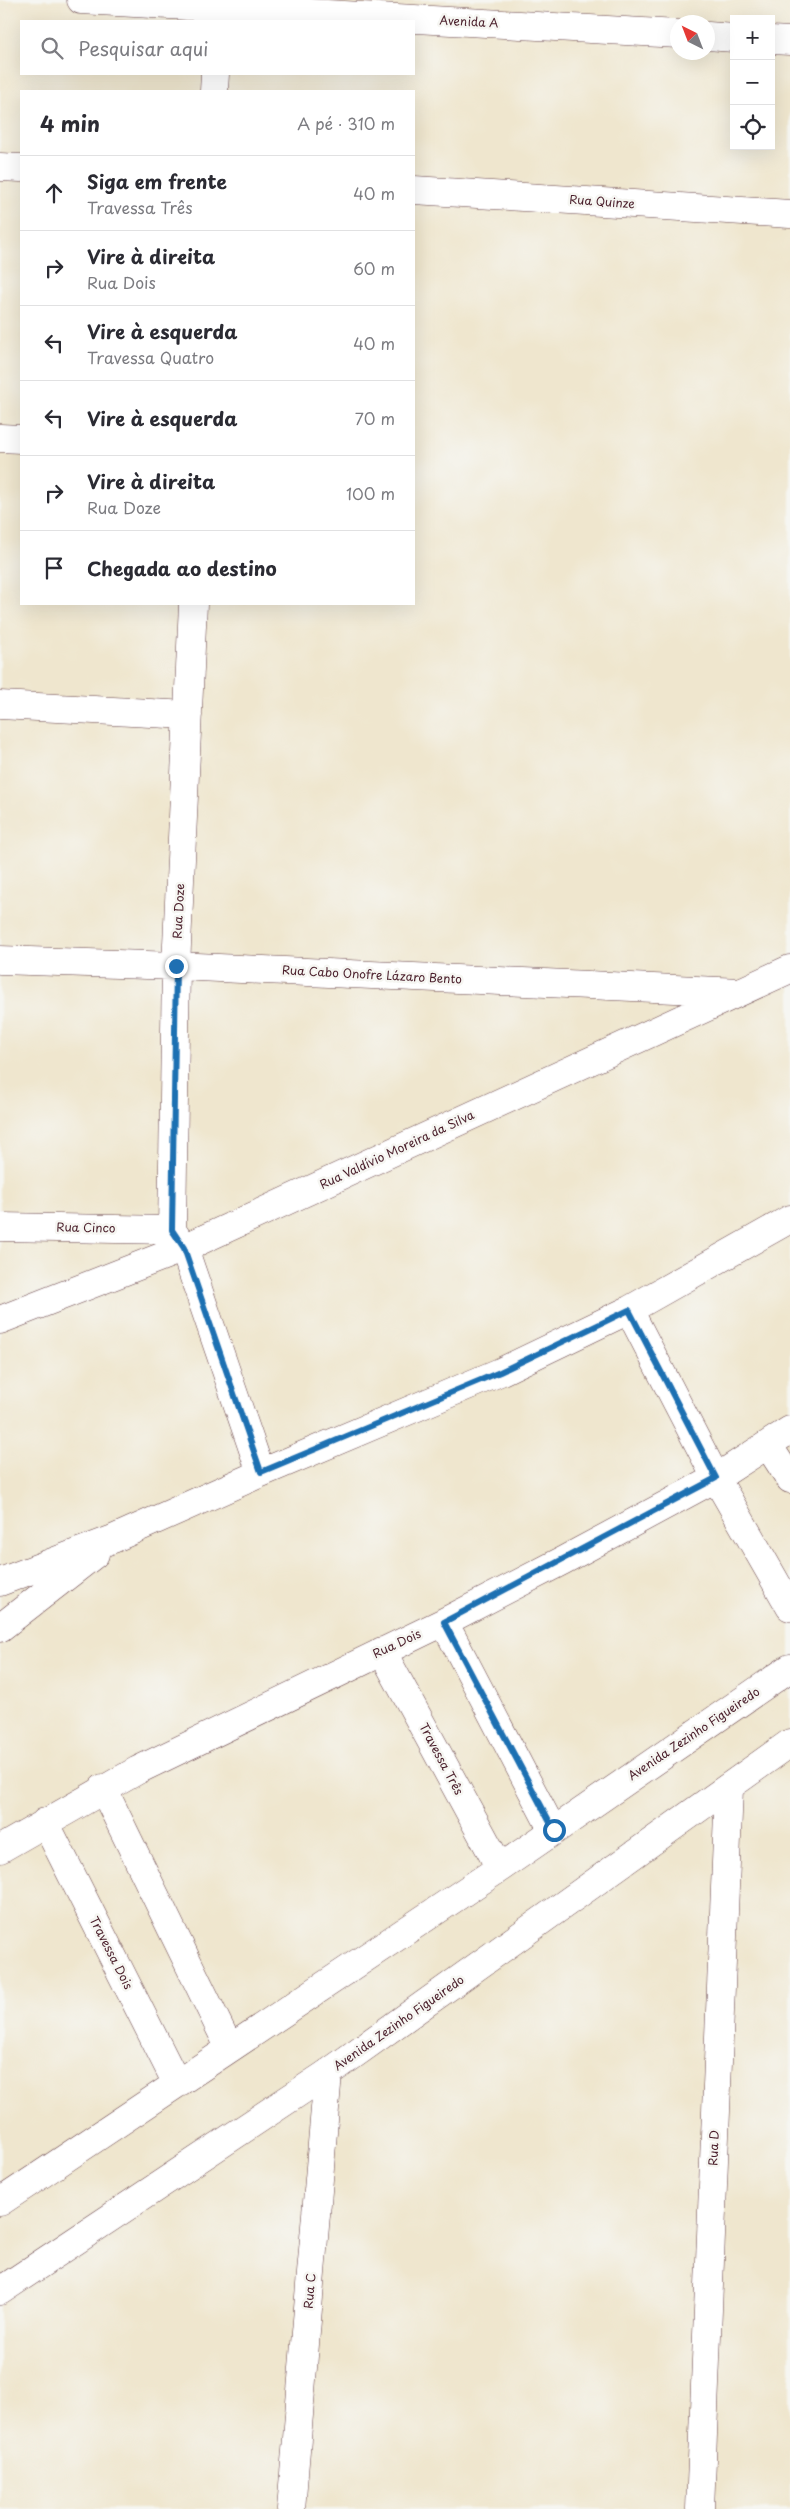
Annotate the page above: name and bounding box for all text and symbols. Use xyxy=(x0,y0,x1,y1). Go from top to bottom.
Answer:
street label: Avenida A xyxy=(439,10,499,32)
north arrow xyxy=(670,15,715,60)
map controls xyxy=(730,15,775,150)
button: + xyxy=(730,15,775,60)
search box xyxy=(20,20,415,75)
icon: search xyxy=(38,34,66,62)
text: Pesquisar aqui xyxy=(78,34,208,62)
button: − xyxy=(730,60,775,105)
button: locate xyxy=(730,105,775,150)
text: 4 min xyxy=(40,107,100,139)
text: A pé · 310 m xyxy=(297,111,395,135)
text: Siga em frente xyxy=(87,167,227,195)
icon: ahead xyxy=(40,179,68,207)
text: 40 m xyxy=(353,181,395,205)
street label: Rua Quinze xyxy=(569,190,636,212)
text: Travessa Três xyxy=(87,195,193,219)
text: Vire à direita xyxy=(87,242,215,270)
icon: right xyxy=(40,254,68,282)
text: 60 m xyxy=(353,256,395,280)
text: Rua Dois xyxy=(87,270,156,294)
text: Vire à esquerda xyxy=(87,317,238,345)
icon: left xyxy=(40,329,68,357)
text: 40 m xyxy=(353,331,395,355)
text: Travessa Quatro xyxy=(87,345,214,369)
icon: left xyxy=(40,404,68,432)
text: Vire à esquerda xyxy=(87,404,238,432)
text: 70 m xyxy=(355,406,395,430)
text: Vire à direita xyxy=(87,467,215,495)
icon: right xyxy=(40,479,68,507)
text: 100 m xyxy=(346,481,395,505)
text: Rua Doze xyxy=(87,495,161,519)
icon: arrive xyxy=(40,554,68,582)
text: Chegada ao destino xyxy=(87,554,277,582)
street label: Rua Doze xyxy=(168,883,188,939)
route end xyxy=(165,955,188,978)
street label: Rua Cabo Onofre Lázaro Bento xyxy=(282,960,463,988)
street label: Rua Valdívio Moreira da Silva xyxy=(316,1105,477,1193)
street label: Rua Cinco xyxy=(56,1217,116,1237)
street label: Rua Dois xyxy=(369,1624,424,1662)
street label: Avenida Zezinho Figueiredo xyxy=(624,1682,763,1784)
street label: Travessa Três xyxy=(415,1719,469,1798)
route start xyxy=(543,1819,566,1842)
street label: Travessa Dois xyxy=(86,1913,138,1993)
street label: Avenida Zezinho Figueiredo xyxy=(330,1970,468,2074)
street label: Rua D xyxy=(703,2130,723,2166)
street label: Rua C xyxy=(298,2272,320,2309)

